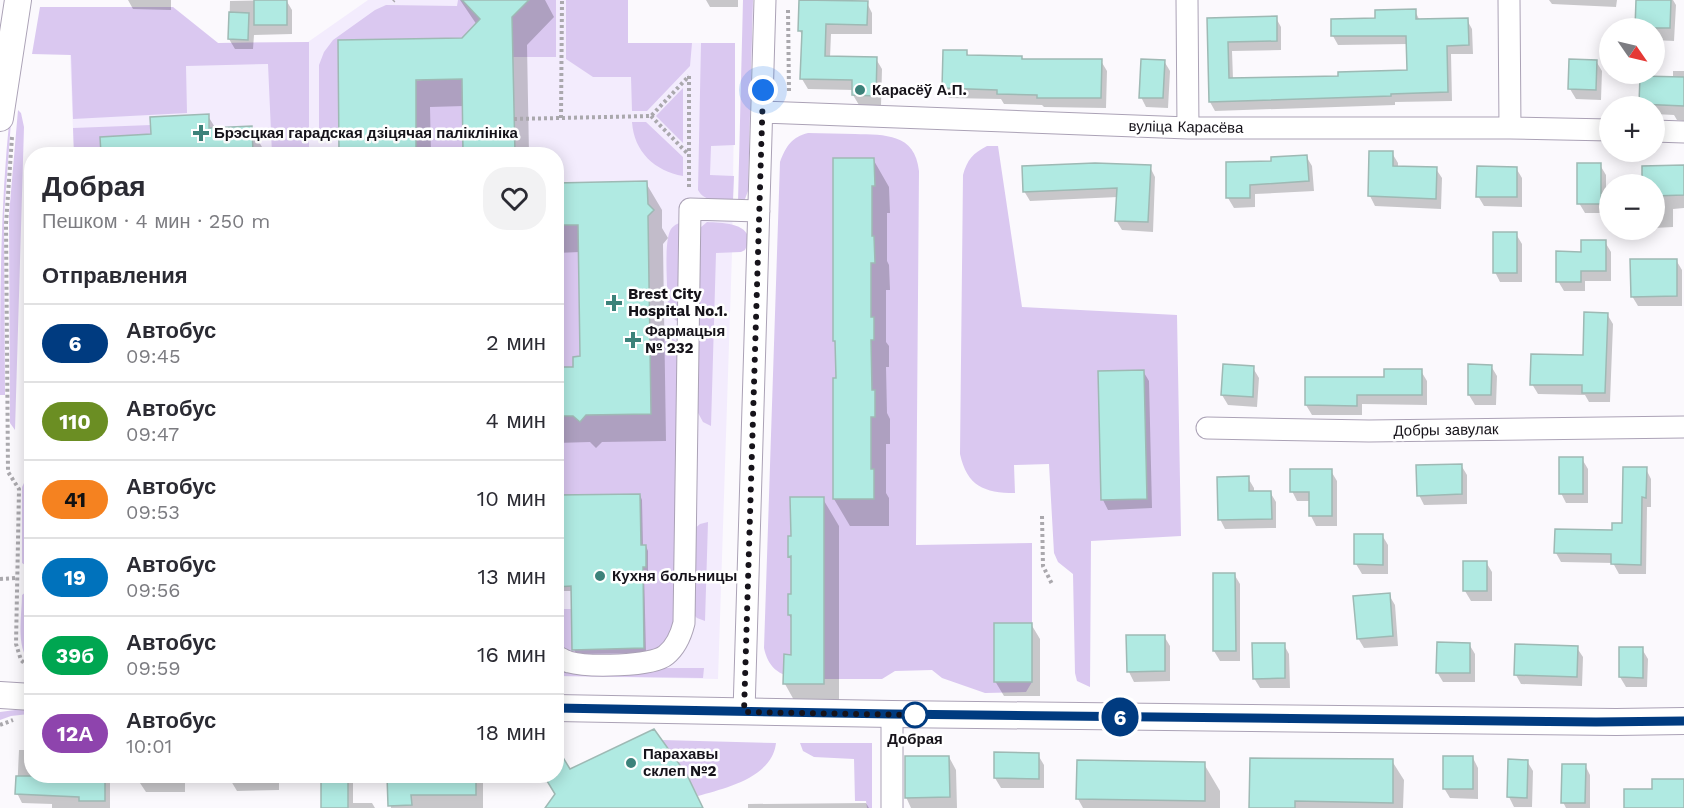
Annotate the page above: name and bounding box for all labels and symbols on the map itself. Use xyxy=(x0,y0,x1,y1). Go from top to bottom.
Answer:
north arrow xyxy=(1599,18,1665,84)
your location xyxy=(748,75,778,105)
place label: Карасёў А.П. xyxy=(872,81,967,99)
marker: Карасёў А.П. xyxy=(853,83,867,97)
street label: вуліца Карасёва xyxy=(1129,117,1244,137)
marker: Брэсцкая гарадская дзіцячая паліклініка xyxy=(192,124,210,142)
place label: Брэсцкая гарадская дзіцячая паліклініка xyxy=(214,124,519,142)
place label: Brest City Hospital No.1. xyxy=(628,285,728,320)
marker: Brest City Hospital No.1. xyxy=(605,294,623,312)
place label: Фармацыя № 232 xyxy=(645,322,725,357)
marker: Фармацыя № 232 xyxy=(626,333,640,347)
street label: Добры завулак xyxy=(1393,420,1499,440)
place label: Кухня больницы xyxy=(612,567,737,585)
marker: Кухня больницы xyxy=(593,569,607,583)
line badge: 6 xyxy=(1100,698,1140,736)
marker: Добрая xyxy=(902,702,928,728)
place label: Добрая xyxy=(887,730,943,748)
place label: Парахавы склеп №2 xyxy=(643,745,718,780)
marker: Парахавы склеп №2 xyxy=(624,756,638,770)

